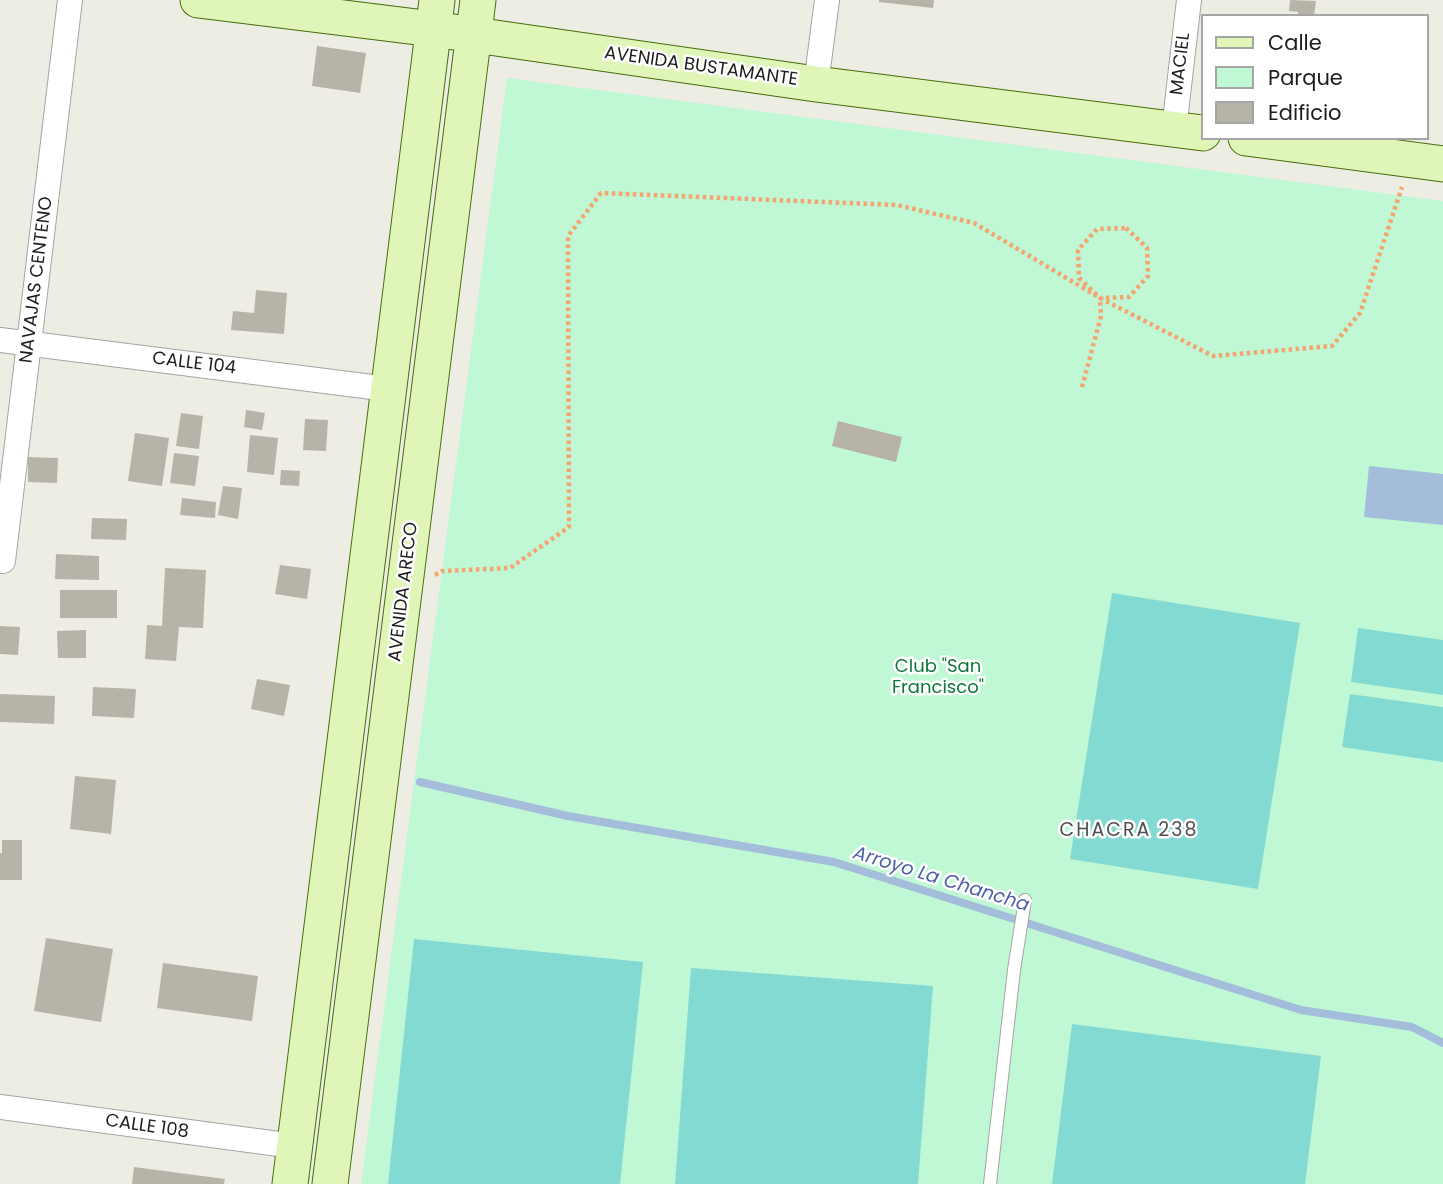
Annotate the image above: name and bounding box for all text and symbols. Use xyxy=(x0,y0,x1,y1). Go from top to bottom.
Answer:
legend xyxy=(1202,14,1429,140)
text: Calle xyxy=(1268,28,1322,57)
street label: MACIEL xyxy=(1166,31,1196,97)
street label: AVENIDA BUSTAMANTE xyxy=(603,43,799,91)
text: Parque xyxy=(1268,63,1343,92)
text: Edificio xyxy=(1268,98,1342,127)
street label: NAVAJAS CENTENO xyxy=(16,195,58,365)
street label: CALLE 104 xyxy=(151,348,237,380)
street label: AVENIDA ARECO xyxy=(385,521,423,663)
park label: Club "San Francisco" xyxy=(892,656,984,698)
district label: CHACRA 238 xyxy=(1061,820,1197,842)
water label: Arroyo La Chancha xyxy=(850,842,1032,918)
street label: CALLE 108 xyxy=(104,1110,190,1144)

